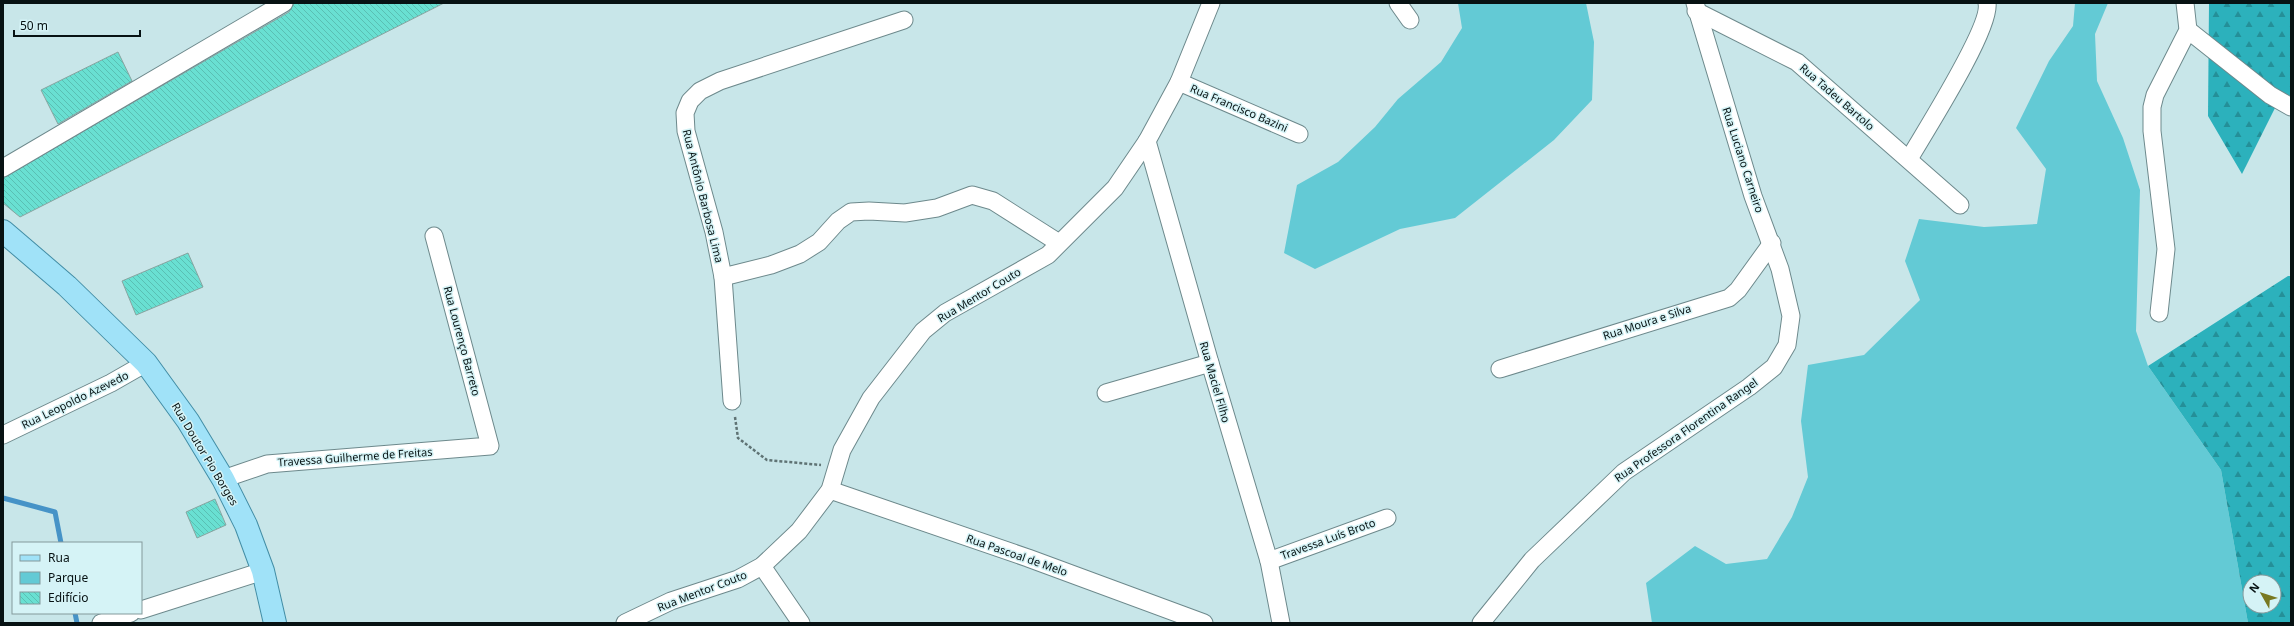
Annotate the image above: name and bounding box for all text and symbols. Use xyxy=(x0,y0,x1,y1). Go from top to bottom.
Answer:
scale bar xyxy=(14,12,140,38)
text: 50 m xyxy=(20,17,48,34)
street label: Rua Tadeu Bartolo xyxy=(1797,60,1878,134)
street label: Rua Francisco Bazini xyxy=(1188,80,1290,135)
street label: Rua Luciano Carneiro xyxy=(1719,105,1768,215)
street label: Rua Antônio Barbosa Lima xyxy=(680,128,727,264)
street label: Rua Mentor Couto xyxy=(934,264,1023,325)
street label: Rua Lourenço Barreto xyxy=(441,284,484,398)
street label: Rua Moura e Silva xyxy=(1601,300,1693,343)
street label: Rua Maciel Filho xyxy=(1197,340,1234,424)
street label: Rua Leopoldo Azevedo xyxy=(19,367,131,432)
street label: Rua Professora Florentina Rangel xyxy=(1611,374,1760,485)
street label: Rua Doutor Pio Borges xyxy=(169,399,242,508)
street label: Travessa Guilherme de Freitas xyxy=(277,444,433,469)
street label: Travessa Luís Broto xyxy=(1278,514,1378,563)
street label: Rua Pascoal de Melo xyxy=(965,530,1070,579)
legend xyxy=(12,542,142,614)
text: Rua xyxy=(48,549,70,566)
street label: Rua Mentor Couto xyxy=(655,566,749,615)
text: Parque xyxy=(48,569,89,586)
north arrow xyxy=(2242,574,2282,614)
text: N xyxy=(2245,579,2262,596)
text: Edifício xyxy=(48,589,89,606)

